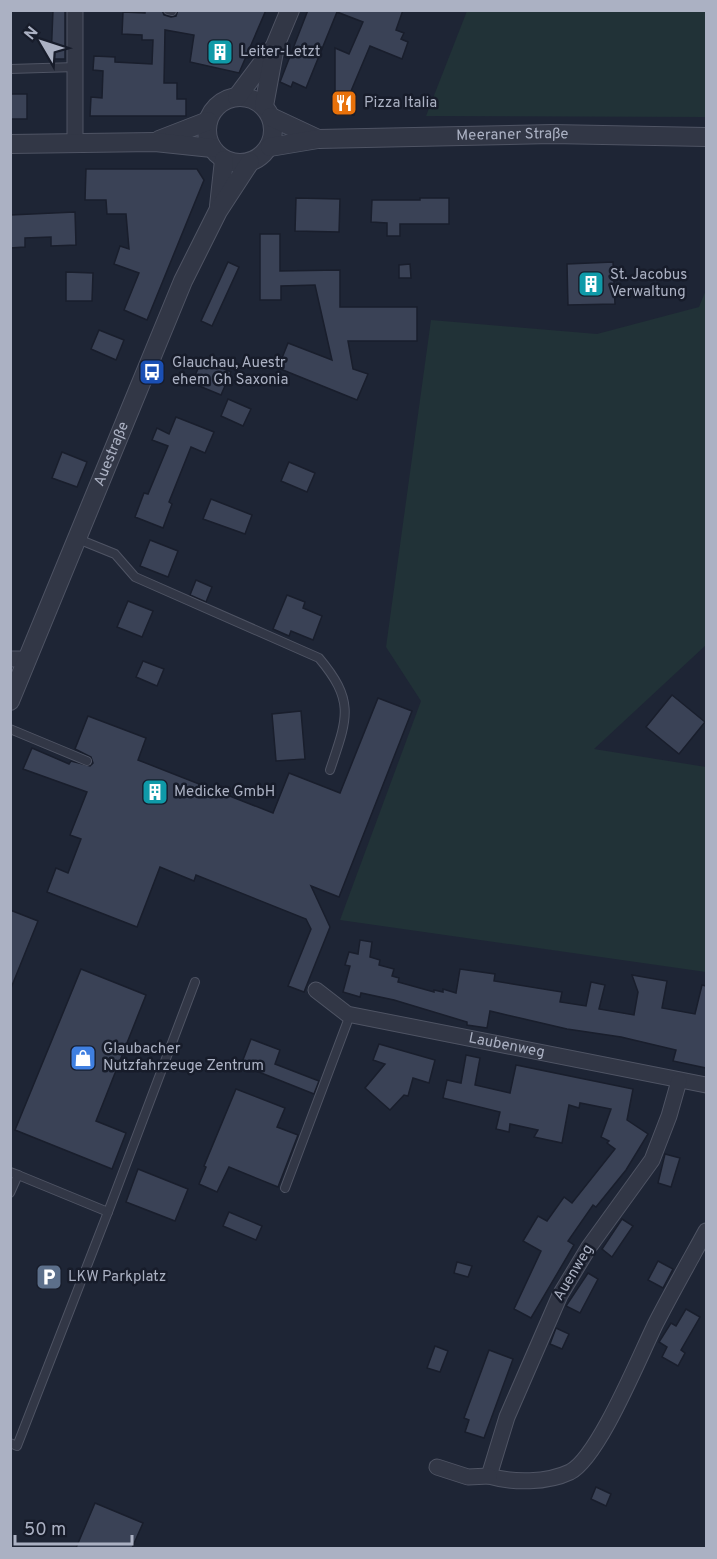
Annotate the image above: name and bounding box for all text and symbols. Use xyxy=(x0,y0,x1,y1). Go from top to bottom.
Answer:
north arrow xyxy=(12,12,72,72)
text: N xyxy=(21,23,43,45)
building icon: Leiter-Letzt xyxy=(205,37,235,67)
place label: Leiter-Letzt xyxy=(240,43,320,62)
restaurant icon: Pizza Italia xyxy=(329,88,359,118)
place label: Pizza Italia xyxy=(364,94,437,113)
street label: Meeraner Straße xyxy=(456,125,569,146)
place label: St. Jacobus Verwaltung xyxy=(610,266,687,302)
building icon: St. Jacobus Verwaltung xyxy=(576,269,606,299)
place label: Glauchau, Auestr ehem Gh Saxonia xyxy=(172,354,288,390)
bus stop icon: Glauchau, Auestr ehem Gh Saxonia xyxy=(137,357,167,387)
street label: Auestraße xyxy=(90,419,133,489)
building icon: Medicke GmbH xyxy=(140,777,170,807)
place label: Medicke GmbH xyxy=(174,783,275,802)
street label: Laubenweg xyxy=(467,1029,546,1062)
place label: Glaubacher Nutzfahrzeuge Zentrum xyxy=(103,1040,264,1076)
shop icon: Glaubacher Nutzfahrzeuge Zentrum xyxy=(68,1043,98,1073)
street label: Auenweg xyxy=(550,1241,598,1305)
parking icon: LKW Parkplatz xyxy=(34,1262,64,1292)
place label: LKW Parkplatz xyxy=(68,1268,166,1287)
scale bar xyxy=(15,1508,132,1546)
text: 50 m xyxy=(24,1519,66,1542)

